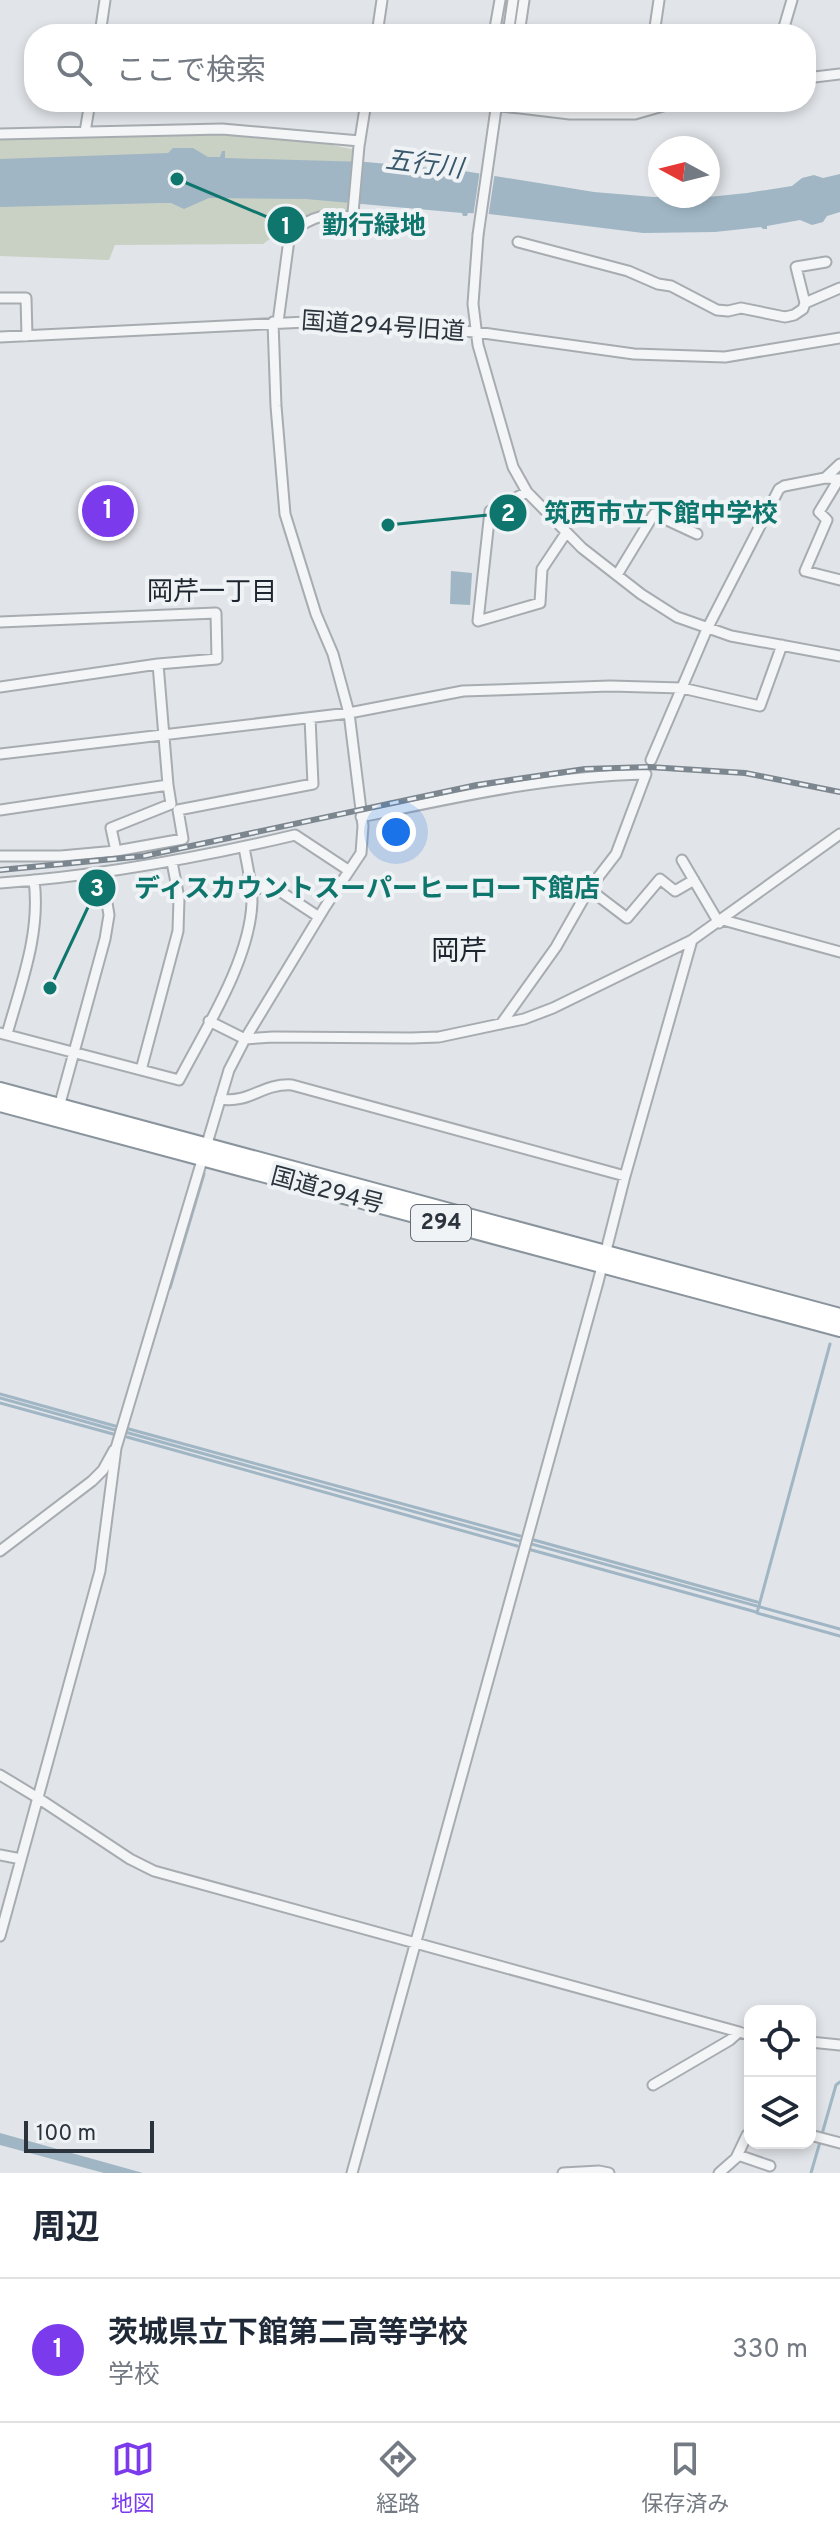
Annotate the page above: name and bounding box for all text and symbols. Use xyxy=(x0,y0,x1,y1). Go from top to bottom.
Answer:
search box xyxy=(24,24,816,112)
icon: search xyxy=(52,46,96,90)
text: ここで検索 xyxy=(116,54,266,91)
north arrow xyxy=(648,136,720,208)
water label: 五行川 xyxy=(383,145,468,187)
callout: 勤行緑地 xyxy=(266,200,442,250)
text: 勤行緑地 xyxy=(322,211,426,244)
text: 1 xyxy=(281,213,291,243)
street label: 国道294号旧道 xyxy=(300,307,466,349)
pin: 1 xyxy=(82,481,134,541)
callout: 筑西市立下館中学校 xyxy=(488,488,794,538)
text: 筑西市立下館中学校 xyxy=(544,499,778,532)
text: 2 xyxy=(501,500,515,530)
district label: 岡芹一丁目 xyxy=(147,577,277,610)
your location xyxy=(376,812,416,852)
callout: ディスカウントスーパーヒーロー下館店 xyxy=(77,863,617,913)
text: ディスカウントスーパーヒーロー下館店 xyxy=(134,874,600,907)
text: 3 xyxy=(90,875,104,905)
district label: 岡芹 xyxy=(431,935,487,971)
street label: 国道294号 xyxy=(267,1163,387,1221)
road number: 294 xyxy=(411,1205,471,1241)
map controls xyxy=(744,2005,816,2149)
button: locate xyxy=(744,2005,816,2077)
button: layers xyxy=(744,2077,816,2149)
scale bar xyxy=(24,2117,154,2153)
text: 100 m xyxy=(36,2121,96,2148)
text: 周辺 xyxy=(32,2208,100,2251)
text: 茨城県立下館第二高等学校 xyxy=(108,2316,468,2353)
text: 1 xyxy=(53,2334,63,2367)
text: 330 m xyxy=(732,2334,808,2367)
text: 学校 xyxy=(108,2360,160,2393)
tab: 地図 xyxy=(111,2437,155,2519)
tab: 経路 xyxy=(376,2437,420,2519)
tab: 保存済み xyxy=(641,2437,729,2519)

